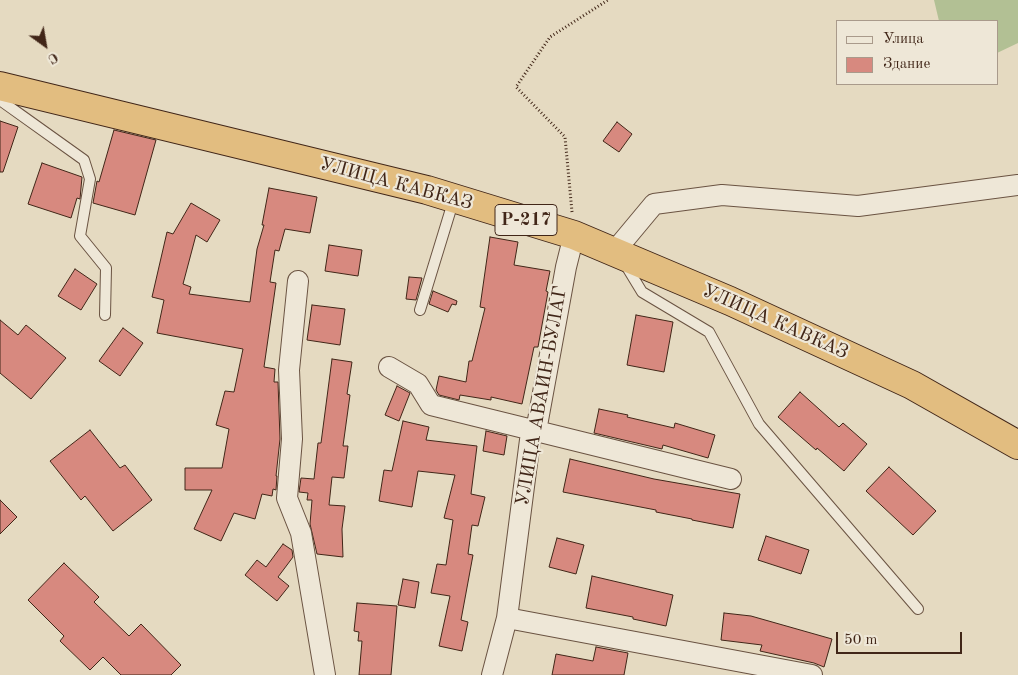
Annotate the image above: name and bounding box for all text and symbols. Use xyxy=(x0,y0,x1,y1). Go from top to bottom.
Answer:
north arrow xyxy=(20,20,70,70)
legend xyxy=(836,20,998,85)
text: Улица xyxy=(883,32,924,47)
text: С xyxy=(45,49,61,66)
text: Здание xyxy=(883,57,930,72)
street label: УЛИЦА КАВКАЗ xyxy=(317,153,475,215)
road number: Р-217 xyxy=(495,204,557,236)
street label: УЛИЦА КАВКАЗ xyxy=(698,280,852,364)
street label: УЛИЦА АВАИН-БУЛАГ xyxy=(511,284,573,508)
scale bar xyxy=(838,622,964,654)
text: 50 m xyxy=(844,633,878,648)

